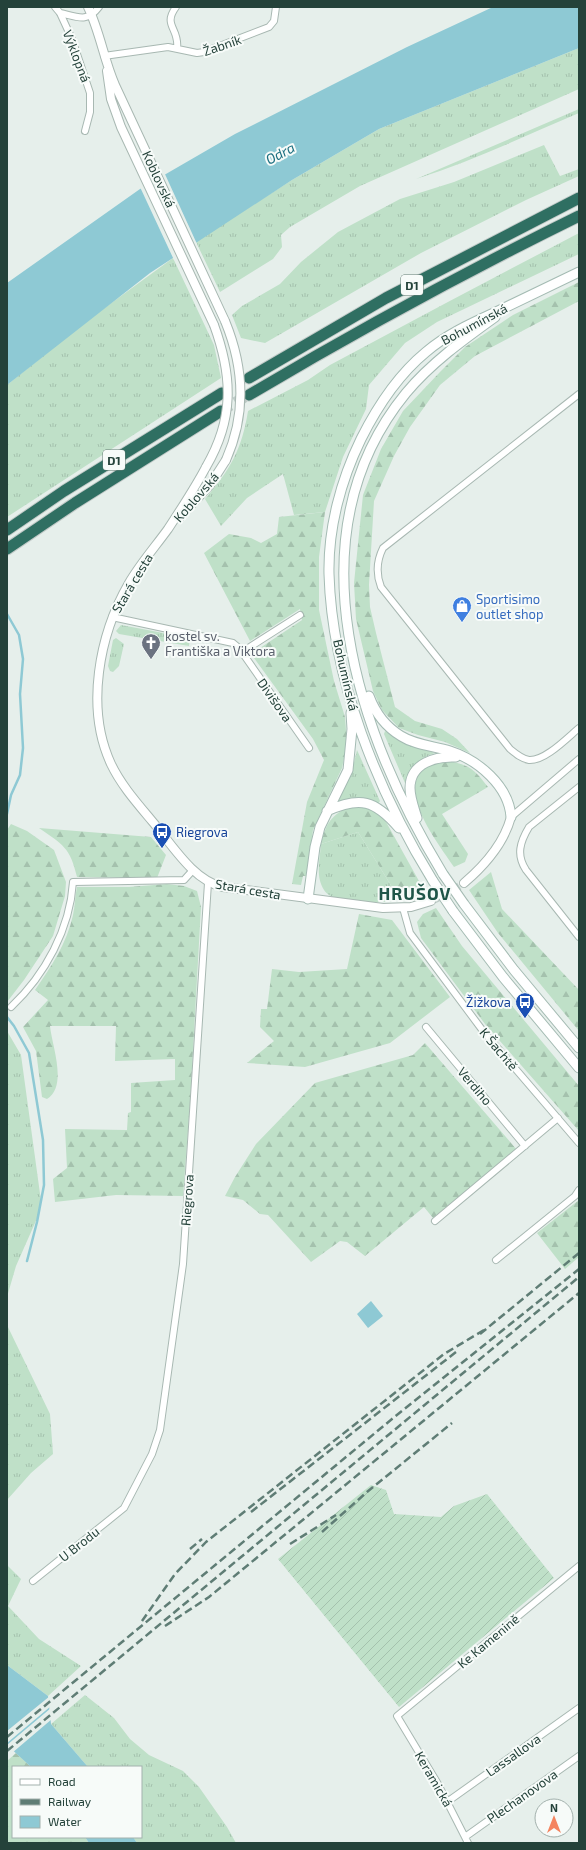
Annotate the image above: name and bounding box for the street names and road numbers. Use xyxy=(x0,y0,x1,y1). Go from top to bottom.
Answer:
street label: Výklopná xyxy=(60,28,94,84)
street label: Žabník xyxy=(201,31,244,59)
street label: Koblovská xyxy=(139,148,179,210)
road number: D1 xyxy=(401,275,423,295)
street label: Bohumínská xyxy=(438,300,510,348)
road number: D1 xyxy=(103,450,125,470)
street label: Koblovská xyxy=(170,469,222,525)
street label: Stará cesta xyxy=(108,550,156,616)
street label: Bohumínská xyxy=(330,638,362,712)
street label: Divišova xyxy=(254,675,296,725)
street label: Stará cesta xyxy=(214,875,282,903)
street label: K Šachtě xyxy=(477,1024,521,1074)
street label: Verdiho xyxy=(454,1064,496,1108)
street label: Riegrova xyxy=(177,1174,197,1226)
street label: U Brodu xyxy=(56,1523,102,1565)
street label: Ke Kamenině xyxy=(454,1610,522,1672)
street label: Lassallova xyxy=(483,1730,543,1780)
street label: Keramická xyxy=(412,1748,456,1810)
street label: Plechanovova xyxy=(484,1766,560,1826)

